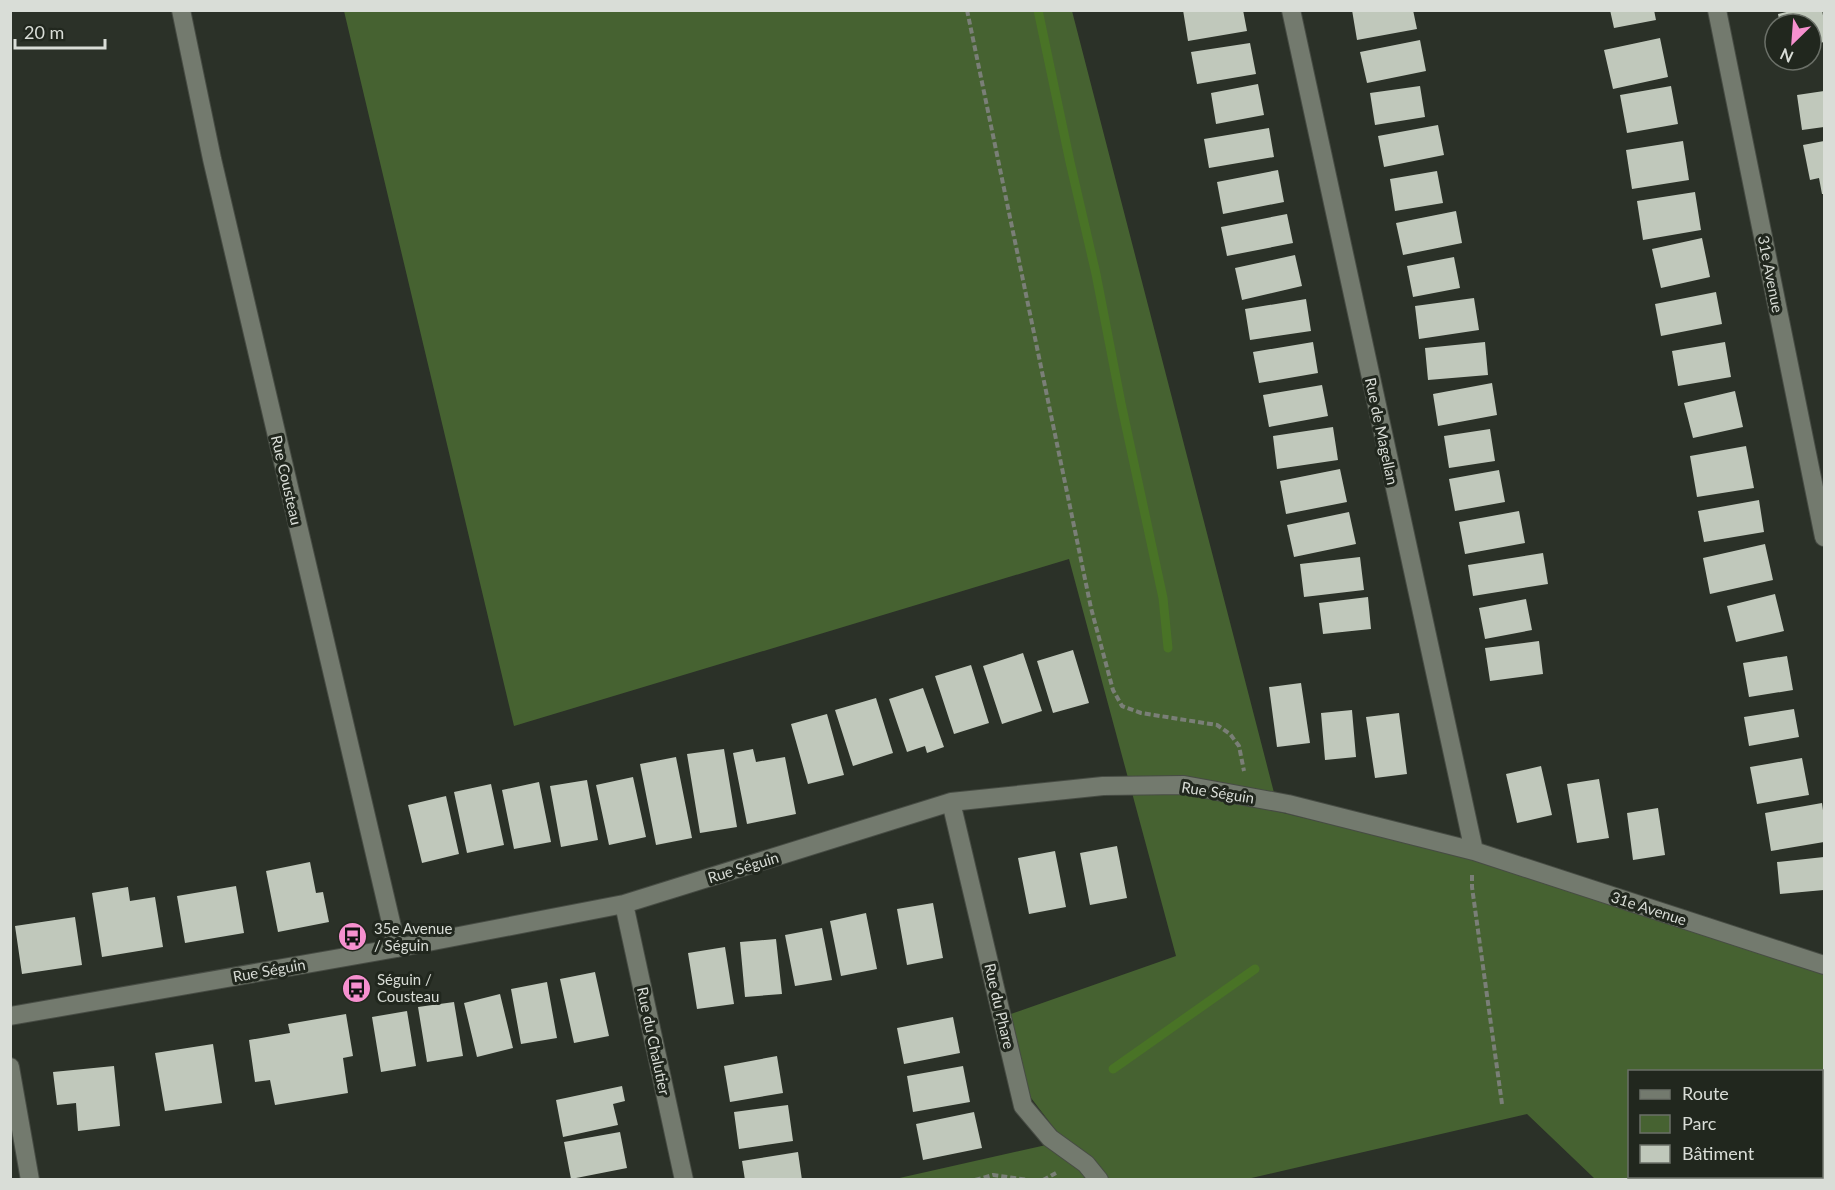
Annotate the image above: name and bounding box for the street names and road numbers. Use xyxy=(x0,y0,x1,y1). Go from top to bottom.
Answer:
street label: 31e Avenue xyxy=(1755,234,1787,314)
street label: Rue de Magellan xyxy=(1362,376,1402,486)
street label: Rue Cousteau xyxy=(268,433,306,527)
street label: Rue Séguin xyxy=(1180,777,1256,807)
street label: Rue Séguin xyxy=(705,848,781,886)
street label: 31e Avenue xyxy=(1609,887,1689,929)
street label: Rue Séguin xyxy=(231,955,307,985)
street label: Rue du Phare xyxy=(981,961,1019,1051)
street label: Rue du Chalutier xyxy=(634,985,674,1097)

